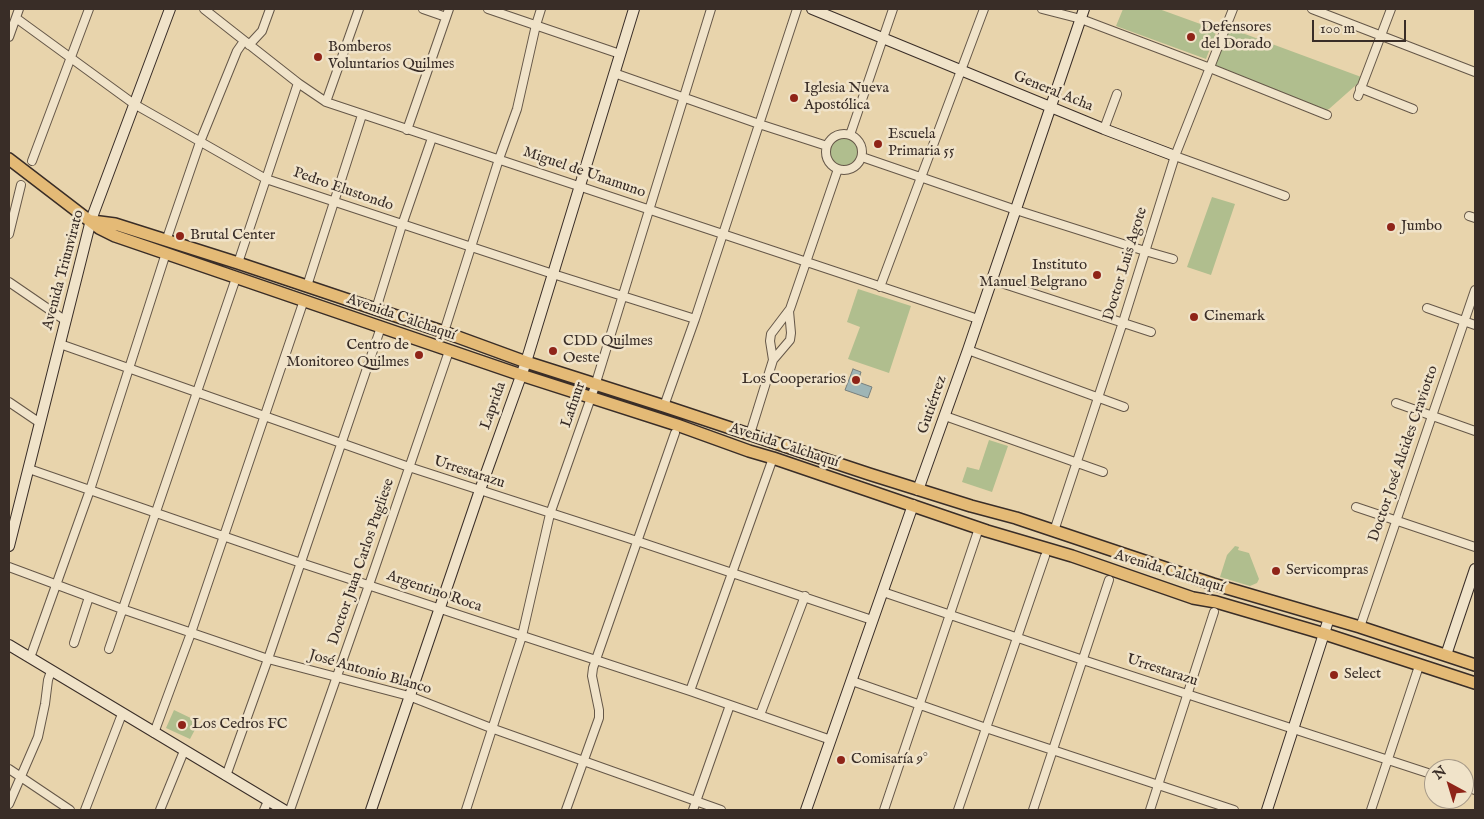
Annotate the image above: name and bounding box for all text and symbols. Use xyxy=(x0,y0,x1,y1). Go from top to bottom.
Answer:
scale bar xyxy=(1314,10,1408,42)
place label: Defensores del Dorado xyxy=(1201,19,1271,54)
text: 100 m xyxy=(1320,19,1355,38)
marker: Defensores del Dorado xyxy=(1185,31,1197,43)
place label: Bomberos Voluntarios Quilmes xyxy=(328,39,454,74)
marker: Bomberos Voluntarios Quilmes xyxy=(312,51,324,63)
street label: General Acha xyxy=(1011,68,1095,116)
place label: Iglesia Nueva Apostólica xyxy=(804,80,889,115)
marker: Iglesia Nueva Apostólica xyxy=(788,92,800,104)
place label: Escuela Primaria 55 xyxy=(888,126,954,161)
marker: Escuela Primaria 55 xyxy=(872,138,884,150)
street label: Miguel de Unamuno xyxy=(520,144,648,202)
street label: Pedro Elustondo xyxy=(290,164,396,216)
street label: Doctor Luis Agote xyxy=(1100,205,1152,323)
street label: Avenida Triunvirato xyxy=(39,208,89,332)
place label: Jumbo xyxy=(1401,218,1442,236)
marker: Jumbo xyxy=(1385,221,1397,233)
place label: Brutal Center xyxy=(190,227,275,245)
marker: Brutal Center xyxy=(174,230,186,242)
place label: Instituto Manuel Belgrano xyxy=(979,257,1087,292)
marker: Instituto Manuel Belgrano xyxy=(1091,269,1103,281)
street label: Avenida Calchaquí xyxy=(344,291,458,345)
place label: Cinemark xyxy=(1204,308,1265,326)
marker: Cinemark xyxy=(1188,311,1200,323)
place label: CDD Quilmes Oeste xyxy=(563,333,653,368)
place label: Centro de Monitoreo Quilmes xyxy=(286,337,409,372)
marker: CDD Quilmes Oeste xyxy=(547,345,559,357)
marker: Centro de Monitoreo Quilmes xyxy=(413,349,425,361)
street label: Doctor José Alcides Craviotto xyxy=(1365,363,1443,545)
place label: Los Cooperarios xyxy=(742,371,846,389)
street label: Gutiérrez xyxy=(915,373,951,437)
marker: Los Cooperarios xyxy=(850,374,862,386)
street label: Laprida xyxy=(477,380,511,432)
street label: Lafinur xyxy=(558,380,590,430)
street label: Avenida Calchaquí xyxy=(727,420,841,472)
street label: Urrestarazu xyxy=(431,453,507,493)
street label: Doctor Juan Carlos Pugliese xyxy=(325,476,399,648)
street label: Avenida Calchaquí xyxy=(1112,547,1226,597)
place label: Servicompras xyxy=(1286,562,1368,580)
marker: Servicompras xyxy=(1270,565,1282,577)
street label: Argentino Roca xyxy=(384,567,484,617)
street label: José Antonio Blanco xyxy=(307,647,433,699)
street label: Urrestarazu xyxy=(1124,651,1200,691)
place label: Select xyxy=(1344,666,1381,684)
marker: Select xyxy=(1328,669,1340,681)
place label: Los Cedros FC xyxy=(192,716,287,734)
marker: Los Cedros FC xyxy=(176,719,188,731)
place label: Comisaría 9° xyxy=(851,751,928,769)
marker: Comisaría 9° xyxy=(835,754,847,766)
north arrow xyxy=(1424,759,1474,809)
text: N xyxy=(1430,762,1451,784)

